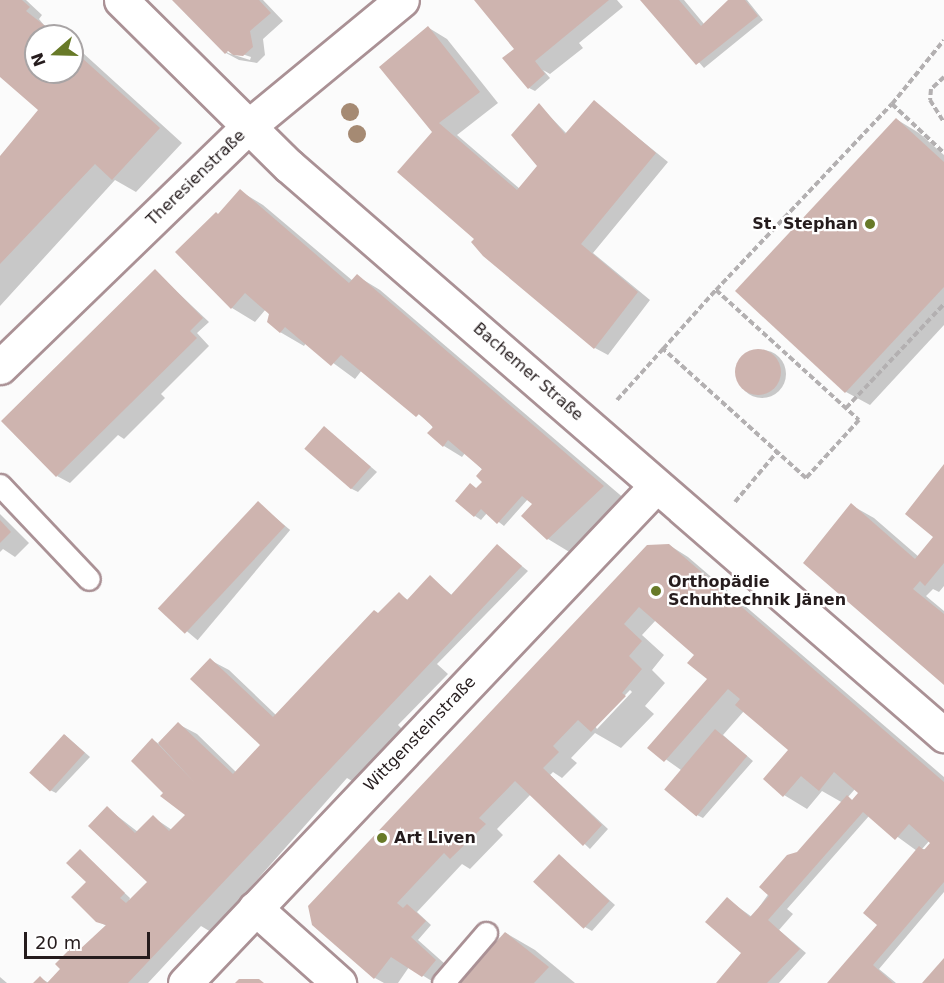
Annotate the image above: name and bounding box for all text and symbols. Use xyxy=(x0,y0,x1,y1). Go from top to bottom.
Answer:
north arrow xyxy=(24,24,84,84)
text: N xyxy=(27,50,50,69)
street label: Theresienstraße xyxy=(143,126,249,230)
place label: St. Stephan xyxy=(752,214,858,234)
marker: St. Stephan xyxy=(863,217,877,231)
street label: Bachemer Straße xyxy=(469,319,587,425)
place label: Orthopädie Schuhtechnik Jänen xyxy=(668,572,846,610)
marker: Orthopädie Schuhtechnik Jänen xyxy=(649,584,663,598)
street label: Wittgensteinstraße xyxy=(360,672,480,796)
place label: Art Liven xyxy=(394,828,476,848)
marker: Art Liven xyxy=(375,831,389,845)
scale bar xyxy=(27,920,153,958)
text: 20 m xyxy=(35,932,81,953)

